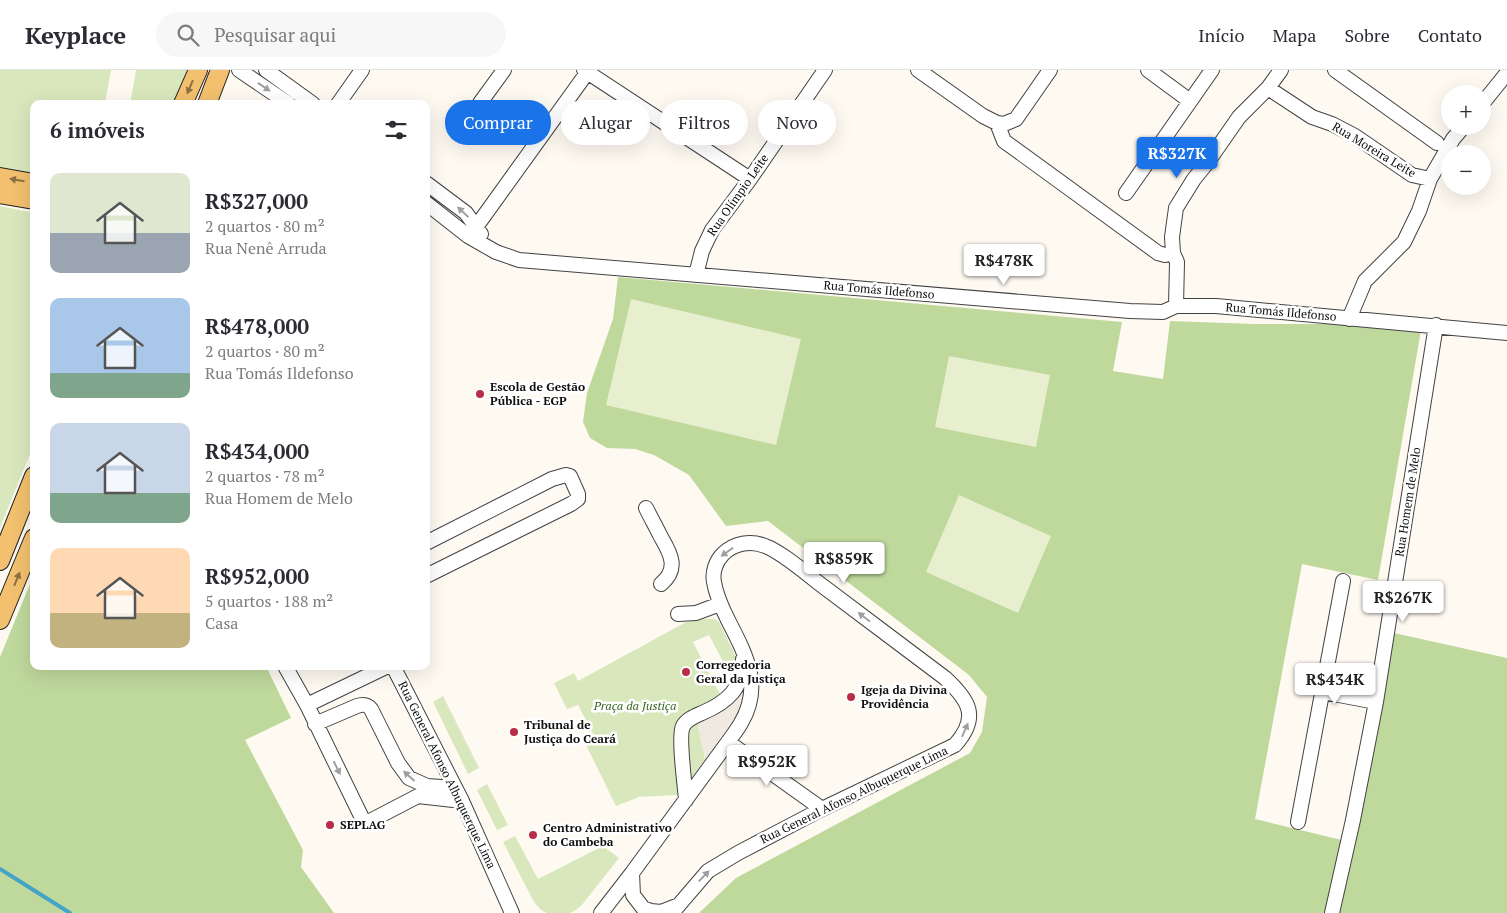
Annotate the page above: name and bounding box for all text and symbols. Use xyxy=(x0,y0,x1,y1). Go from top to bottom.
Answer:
search box xyxy=(156,12,506,57)
text: Keyplace xyxy=(25,19,126,51)
icon: search xyxy=(174,21,202,49)
text: Pesquisar aqui xyxy=(214,22,336,47)
text: Início xyxy=(1198,23,1244,47)
text: Mapa xyxy=(1272,23,1316,47)
text: Sobre xyxy=(1344,23,1390,47)
text: Contato xyxy=(1418,23,1482,47)
one-way arrow xyxy=(186,80,194,94)
one-way arrow xyxy=(257,82,271,92)
map controls xyxy=(1441,85,1491,195)
button: + xyxy=(1441,85,1491,135)
chip: Comprar xyxy=(445,100,551,145)
chip: Alugar xyxy=(561,100,650,145)
chip: Filtros xyxy=(660,100,748,145)
chip: Novo xyxy=(758,100,836,145)
text: 6 imóveis xyxy=(50,116,145,144)
icon: filters xyxy=(382,116,410,144)
street label: Rua Moreira Leite xyxy=(1330,119,1419,180)
pin: R$327K xyxy=(1136,136,1218,179)
text: R$327K xyxy=(1148,142,1206,164)
button: − xyxy=(1441,145,1491,195)
street label: Rua Olímpio Leite xyxy=(704,151,771,239)
one-way arrow xyxy=(8,176,24,184)
text: R$327,000 xyxy=(205,187,308,215)
icon: home xyxy=(90,193,150,253)
one-way arrow xyxy=(457,206,469,218)
text: 2 quartos · 80 m² xyxy=(205,215,325,237)
text: Rua Nenê Arruda xyxy=(205,237,327,259)
pin: R$478K xyxy=(963,244,1045,286)
text: R$478K xyxy=(975,249,1033,271)
street label: Rua Tomás Ildefonso xyxy=(823,277,936,302)
street label: Rua Tomás Ildefonso xyxy=(1225,299,1338,324)
text: R$478,000 xyxy=(205,312,309,340)
icon: home xyxy=(90,318,150,378)
text: 2 quartos · 80 m² xyxy=(205,340,325,362)
text: Rua Tomás Ildefonso xyxy=(205,362,353,384)
place label: Escola de Gestão Pública - EGP xyxy=(490,379,585,408)
marker: Escola de Gestão Pública - EGP xyxy=(474,388,486,400)
text: R$434,000 xyxy=(205,437,309,465)
icon: home xyxy=(90,443,150,503)
street label: Rua Homem de Melo xyxy=(1391,446,1424,558)
text: 2 quartos · 78 m² xyxy=(205,465,325,487)
text: Rua Homem de Melo xyxy=(205,487,353,509)
pin: R$859K xyxy=(803,542,885,584)
one-way arrow xyxy=(720,547,734,557)
text: R$859K xyxy=(815,547,873,569)
text: R$952,000 xyxy=(205,562,309,590)
icon: home xyxy=(90,568,150,628)
one-way arrow xyxy=(13,571,21,586)
pin: R$267K xyxy=(1362,580,1444,623)
text: R$267K xyxy=(1374,586,1432,608)
text: 5 quartos · 188 m² xyxy=(205,590,333,612)
text: Casa xyxy=(205,612,238,634)
one-way arrow xyxy=(857,612,871,622)
place label: Corregedoria Geral da Justiça xyxy=(696,657,786,686)
pin: R$434K xyxy=(1294,662,1376,705)
marker: Corregedoria Geral da Justiça xyxy=(680,666,692,678)
text: R$434K xyxy=(1306,668,1364,690)
street label: Rua General Afonso Albuquerque Lima xyxy=(395,679,499,871)
place label: Igeja da Divina Providência xyxy=(861,682,948,711)
marker: Igeja da Divina Providência xyxy=(845,691,857,703)
park label: Praça da Justiça xyxy=(593,698,676,714)
place label: Tribunal de Justiça do Ceará xyxy=(524,717,616,746)
one-way arrow xyxy=(961,722,970,737)
marker: Tribunal de Justiça do Ceará xyxy=(508,726,520,738)
street label: Rua General Afonso Albuquerque Lima xyxy=(758,743,950,847)
pin: R$952K xyxy=(726,744,808,787)
text: R$952K xyxy=(738,750,796,772)
one-way arrow xyxy=(333,761,341,775)
one-way arrow xyxy=(404,770,416,782)
place label: SEPLAG xyxy=(340,817,386,832)
marker: SEPLAG xyxy=(324,819,336,831)
place label: Centro Administrativo do Cambeba xyxy=(543,820,672,849)
marker: Centro Administrativo do Cambeba xyxy=(527,829,539,841)
one-way arrow xyxy=(698,871,710,883)

